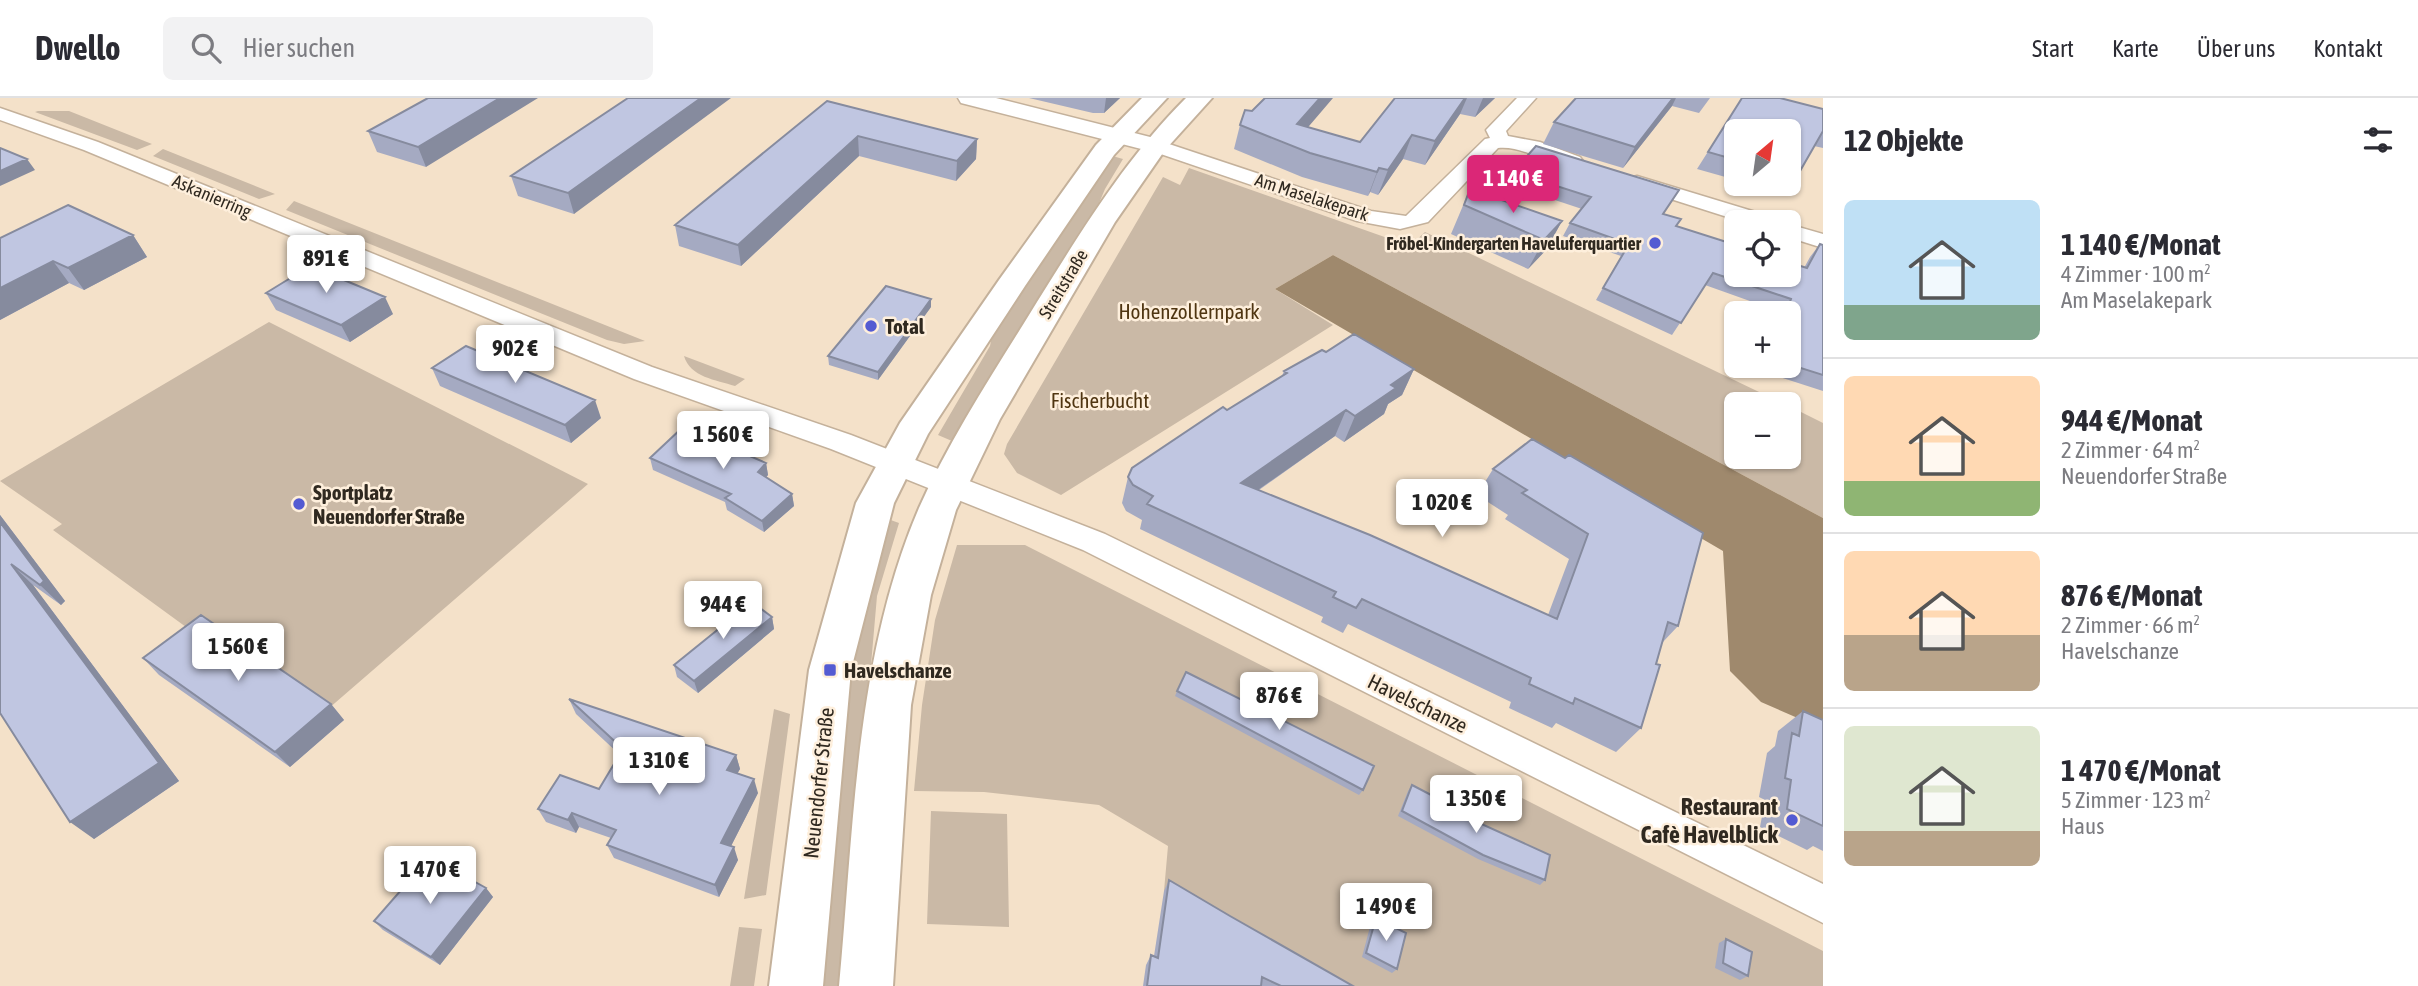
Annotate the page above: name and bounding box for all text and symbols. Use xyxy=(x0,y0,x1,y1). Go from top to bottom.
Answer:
search box xyxy=(163,17,653,80)
text: Dwello xyxy=(35,29,121,67)
icon: search xyxy=(187,29,225,67)
text: Hier suchen xyxy=(243,33,355,63)
text: Start xyxy=(2032,35,2074,62)
text: Karte xyxy=(2112,35,2159,62)
text: Über uns xyxy=(2197,35,2275,62)
text: Kontakt xyxy=(2313,35,2383,62)
north arrow xyxy=(1724,119,1801,196)
map controls xyxy=(1724,119,1801,469)
icon: filters xyxy=(2359,121,2397,159)
text: 12 Objekte xyxy=(1844,123,1964,157)
pin: 1 140 € xyxy=(1448,156,1578,215)
text: 1 140 € xyxy=(1483,165,1543,191)
street label: Am Maselakepark xyxy=(1253,169,1372,225)
street label: Askanierring xyxy=(169,170,255,222)
button: locate xyxy=(1724,210,1801,287)
text: 1 140 €/Monat xyxy=(2061,227,2221,261)
icon: home xyxy=(1900,228,1984,312)
place label: Fröbel-Kindergarten Haveluferquartier xyxy=(1386,233,1642,254)
marker: Fröbel-Kindergarten Haveluferquartier xyxy=(1647,235,1663,251)
pin: 891 € xyxy=(277,236,375,295)
text: 891 € xyxy=(303,245,349,271)
street label: Streitstraße xyxy=(1034,246,1092,322)
text: 4 Zimmer · 100 m² xyxy=(2061,261,2211,287)
text: Am Maselakepark xyxy=(2061,287,2212,313)
park label: Hohenzollernpark xyxy=(1118,299,1260,323)
button: + xyxy=(1724,301,1801,378)
place label: Total xyxy=(885,314,925,338)
marker: Total xyxy=(863,318,879,334)
pin: 902 € xyxy=(466,326,564,385)
text: 902 € xyxy=(492,335,538,361)
park label: Fischerbucht xyxy=(1051,388,1149,412)
button: − xyxy=(1724,392,1801,469)
text: 944 €/Monat xyxy=(2061,403,2202,437)
icon: home xyxy=(1900,404,1984,488)
pin: 1 560 € xyxy=(658,412,788,471)
text: 1 560 € xyxy=(693,421,753,447)
text: 2 Zimmer · 64 m² xyxy=(2061,437,2200,463)
text: Neuendorfer Straße xyxy=(2061,463,2227,489)
place label: Sportplatz Neuendorfer Straße xyxy=(313,480,465,528)
pin: 1 020 € xyxy=(1377,480,1507,539)
text: 1 020 € xyxy=(1412,489,1472,515)
marker: Sportplatz Neuendorfer Straße xyxy=(291,496,307,512)
text: 876 €/Monat xyxy=(2061,578,2202,612)
icon: home xyxy=(1900,579,1984,663)
pin: 944 € xyxy=(674,582,772,641)
text: 944 € xyxy=(700,591,746,617)
text: 2 Zimmer · 66 m² xyxy=(2061,612,2200,638)
pin: 1 560 € xyxy=(173,624,303,683)
text: 1 560 € xyxy=(208,633,268,659)
text: Havelschanze xyxy=(2061,638,2179,664)
place label: Havelschanze xyxy=(844,658,952,682)
marker: Havelschanze xyxy=(822,662,838,678)
street label: Havelschanze xyxy=(1364,669,1472,737)
pin: 876 € xyxy=(1230,672,1328,732)
text: 876 € xyxy=(1256,682,1302,708)
street label: Neuendorfer Straße xyxy=(798,706,838,860)
pin: 1 310 € xyxy=(594,738,724,797)
text: 1 310 € xyxy=(629,747,689,773)
text: 1 470 €/Monat xyxy=(2061,753,2221,787)
icon: home xyxy=(1900,754,1984,838)
pin: 1 350 € xyxy=(1411,776,1541,835)
text: 1 350 € xyxy=(1446,785,1506,811)
text: 5 Zimmer · 123 m² xyxy=(2061,787,2211,813)
place label: Restaurant Cafè Havelblick xyxy=(1641,793,1778,848)
marker: Restaurant Cafè Havelblick xyxy=(1784,812,1800,828)
text: Haus xyxy=(2061,813,2104,839)
pin: 1 470 € xyxy=(365,846,495,906)
text: 1 470 € xyxy=(400,856,460,882)
pin: 1 490 € xyxy=(1321,884,1451,943)
text: 1 490 € xyxy=(1356,893,1416,919)

